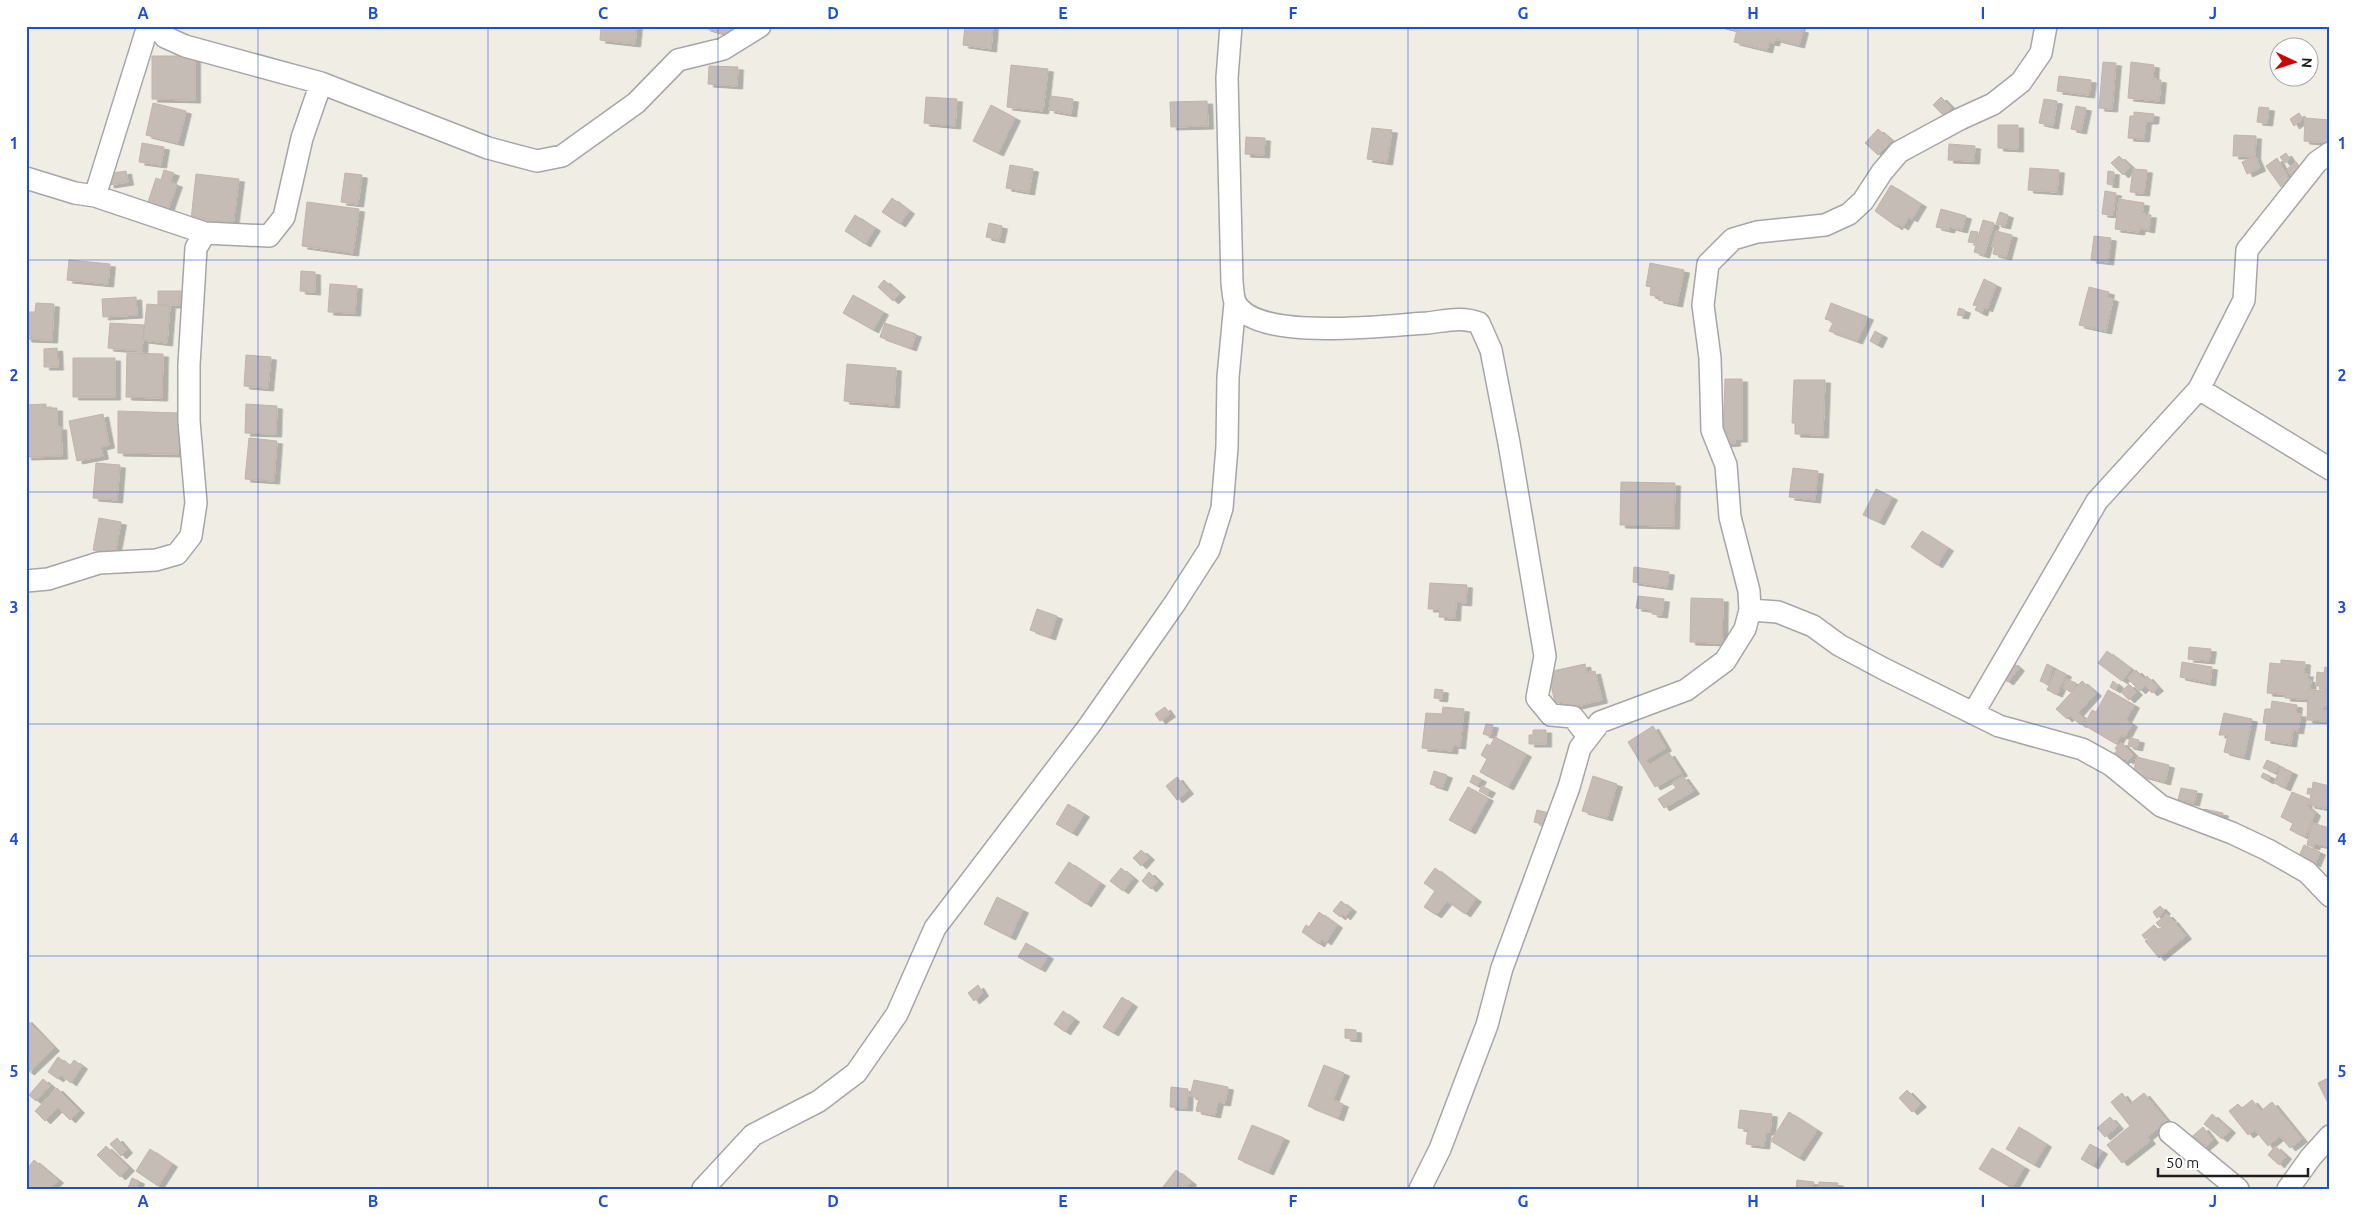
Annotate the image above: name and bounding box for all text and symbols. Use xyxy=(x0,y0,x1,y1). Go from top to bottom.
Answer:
text: A xyxy=(137,4,149,22)
text: B xyxy=(368,4,378,22)
text: C xyxy=(598,4,608,22)
text: D xyxy=(827,4,839,22)
text: E xyxy=(1058,4,1068,22)
text: F xyxy=(1289,4,1298,22)
text: G xyxy=(1517,4,1529,22)
text: H xyxy=(1747,4,1759,22)
text: I xyxy=(1981,4,1985,22)
text: J xyxy=(2209,4,2217,22)
north arrow xyxy=(2268,38,2318,88)
text: N xyxy=(2299,57,2315,69)
text: 1 xyxy=(9,134,19,152)
text: 1 xyxy=(2337,134,2347,152)
text: 2 xyxy=(9,366,19,384)
text: 2 xyxy=(2337,366,2347,384)
text: 3 xyxy=(9,598,19,616)
text: 3 xyxy=(2337,598,2347,616)
text: 4 xyxy=(9,830,19,848)
text: 4 xyxy=(2337,830,2347,848)
text: 5 xyxy=(9,1062,19,1080)
text: 5 xyxy=(2337,1062,2347,1080)
scale bar xyxy=(2158,1145,2308,1177)
text: 50 m xyxy=(2166,1154,2199,1171)
text: A xyxy=(137,1192,149,1210)
text: B xyxy=(368,1192,378,1210)
text: C xyxy=(598,1192,608,1210)
text: D xyxy=(827,1192,839,1210)
text: E xyxy=(1058,1192,1068,1210)
text: F xyxy=(1289,1192,1298,1210)
text: G xyxy=(1517,1192,1529,1210)
text: H xyxy=(1747,1192,1759,1210)
text: I xyxy=(1981,1192,1985,1210)
text: J xyxy=(2209,1192,2217,1210)

